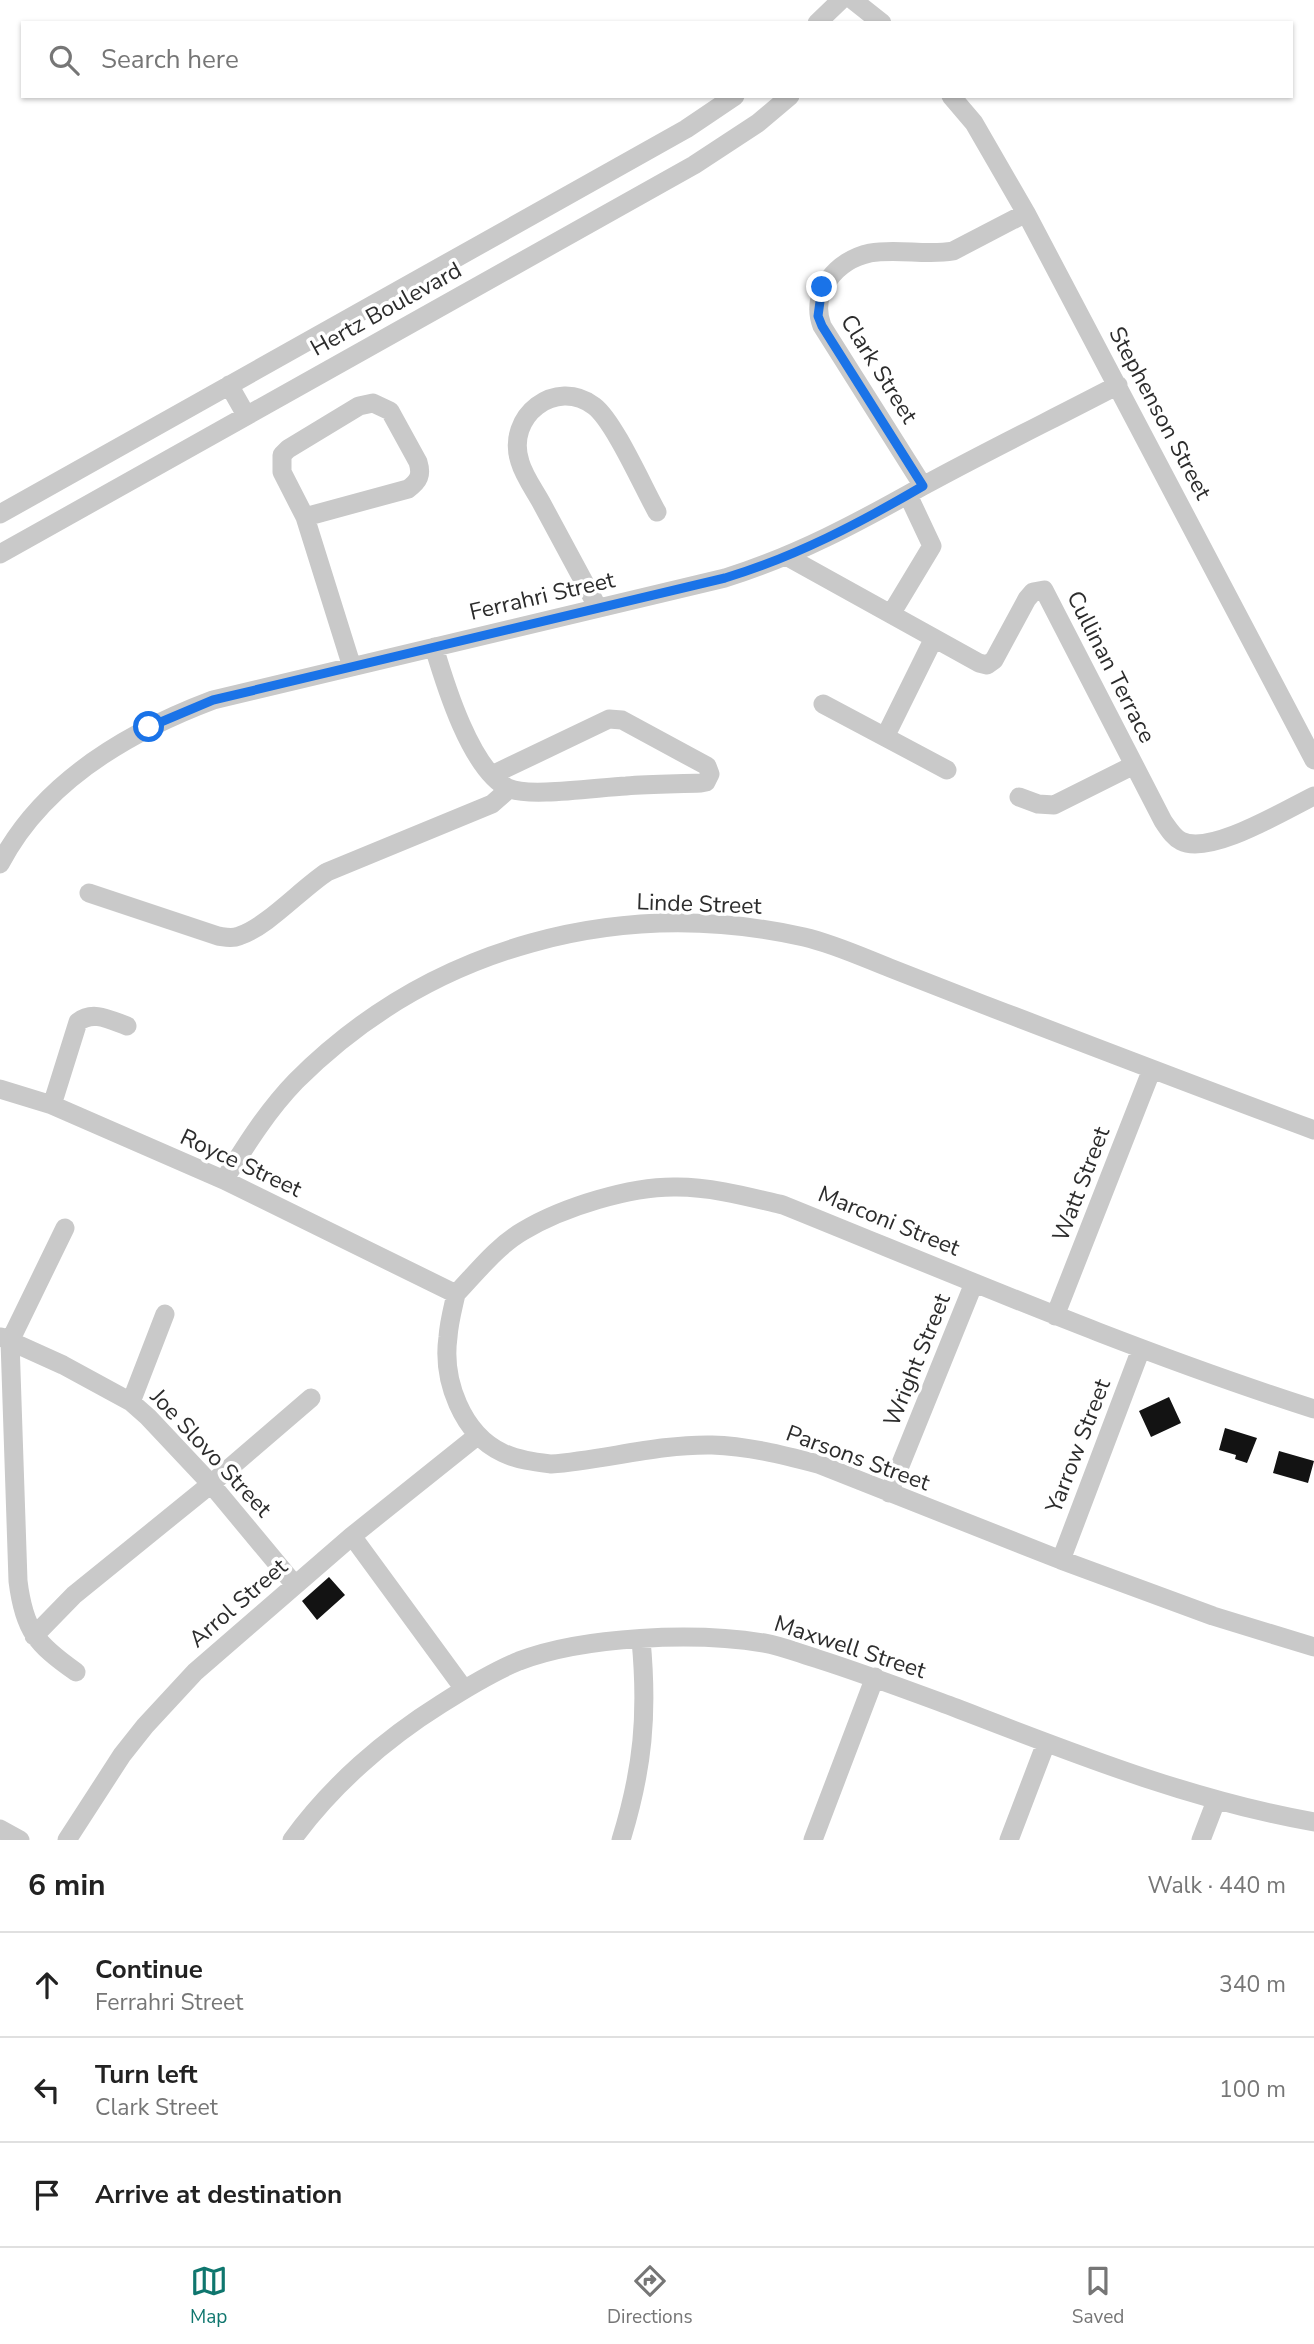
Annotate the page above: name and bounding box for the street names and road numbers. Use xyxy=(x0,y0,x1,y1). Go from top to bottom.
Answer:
street label: Hertz Boulevard xyxy=(305,255,467,363)
street label: Clark Street xyxy=(833,309,925,430)
street label: Stephenson Street xyxy=(1101,321,1219,506)
street label: Ferrahri Street xyxy=(466,564,619,628)
street label: Cullinan Terrace xyxy=(1059,586,1163,748)
street label: Linde Street xyxy=(636,886,763,922)
street label: Royce Street xyxy=(175,1121,308,1205)
street label: Watt Street xyxy=(1045,1121,1117,1246)
street label: Marconi Street xyxy=(814,1178,965,1264)
street label: Wright Street xyxy=(876,1288,958,1431)
street label: Yarrow Street xyxy=(1038,1374,1118,1518)
street label: Joe Slovo Street xyxy=(143,1381,279,1525)
street label: Parsons Street xyxy=(782,1418,935,1499)
street label: Arrol Street xyxy=(182,1551,295,1655)
street label: Maxwell Street xyxy=(770,1608,931,1686)

